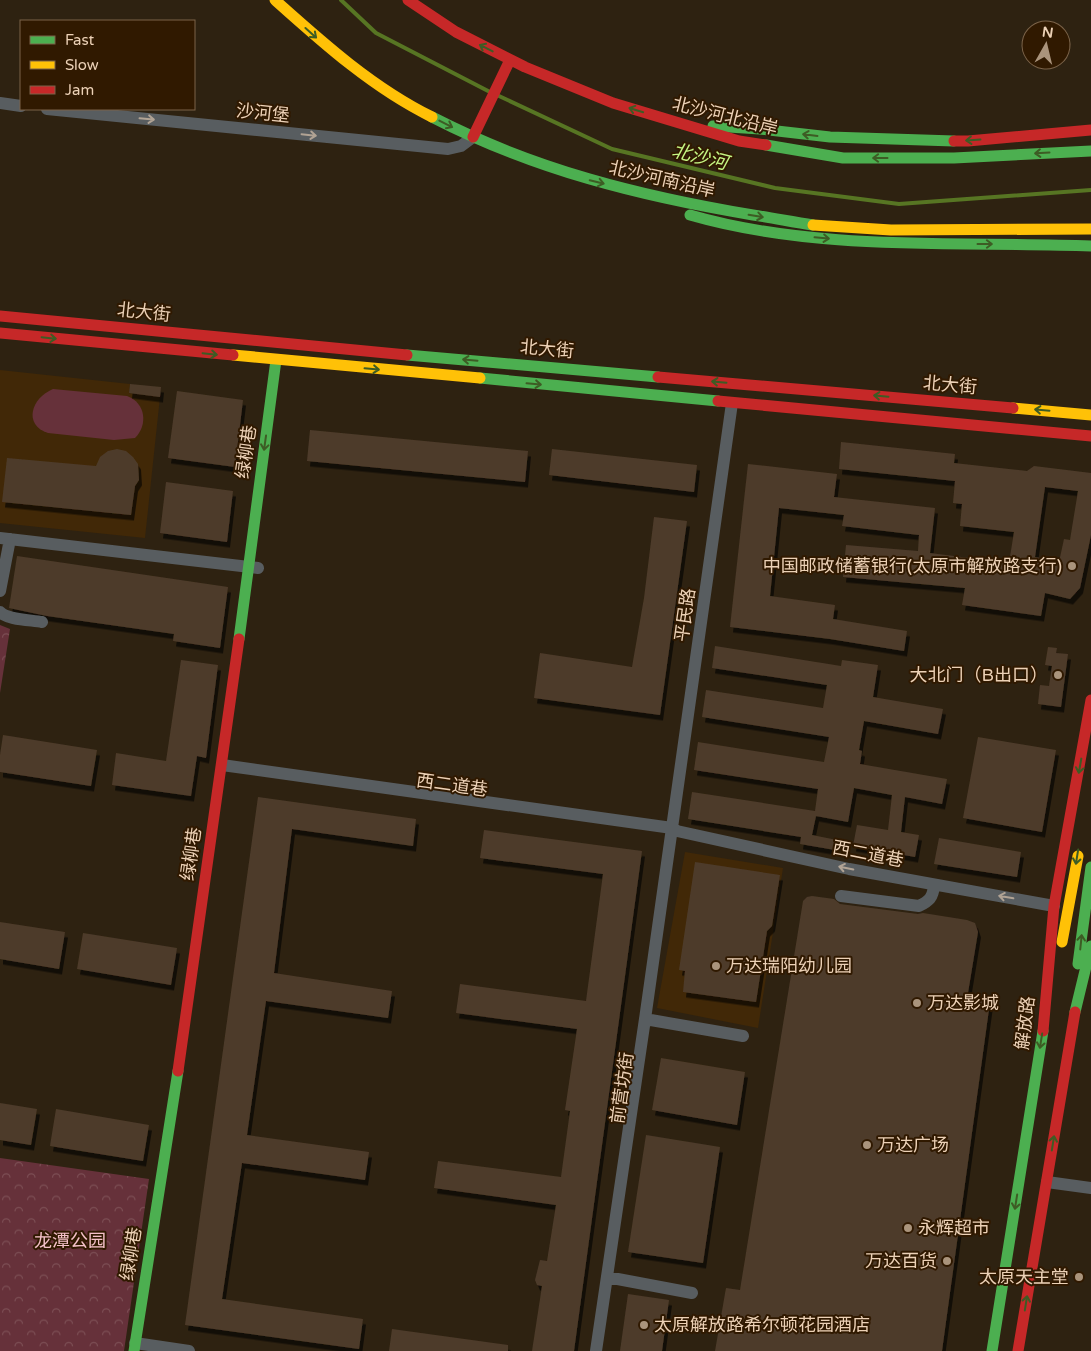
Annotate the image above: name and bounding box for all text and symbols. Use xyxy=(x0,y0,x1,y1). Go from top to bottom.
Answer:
legend xyxy=(20,20,195,110)
north arrow xyxy=(1021,20,1071,70)
text: N xyxy=(1041,23,1054,42)
one-way arrow xyxy=(305,27,318,39)
text: Fast xyxy=(65,31,95,49)
one-way arrow xyxy=(479,43,494,52)
text: Slow xyxy=(65,56,99,74)
text: Jam xyxy=(65,81,94,99)
street label: 北沙河北沿岸 xyxy=(670,92,780,140)
street label: 沙河堡 xyxy=(235,99,291,127)
one-way arrow xyxy=(628,105,644,115)
one-way arrow xyxy=(139,115,155,124)
one-way arrow xyxy=(438,119,453,129)
one-way arrow xyxy=(301,130,317,140)
one-way arrow xyxy=(803,130,819,140)
one-way arrow xyxy=(965,136,981,145)
water label: 北沙河 xyxy=(669,139,734,176)
one-way arrow xyxy=(1035,148,1051,157)
one-way arrow xyxy=(872,153,888,163)
street label: 北沙河南沿岸 xyxy=(607,156,717,202)
one-way arrow xyxy=(588,178,604,187)
one-way arrow xyxy=(747,211,763,221)
one-way arrow xyxy=(814,233,830,243)
one-way arrow xyxy=(976,239,992,249)
street label: 北大街 xyxy=(116,298,172,326)
one-way arrow xyxy=(40,333,56,343)
street label: 北大街 xyxy=(519,336,575,362)
one-way arrow xyxy=(202,349,218,359)
one-way arrow xyxy=(462,355,478,365)
one-way arrow xyxy=(364,364,380,374)
street label: 北大街 xyxy=(922,372,978,398)
one-way arrow xyxy=(711,377,727,387)
one-way arrow xyxy=(526,379,542,389)
one-way arrow xyxy=(873,391,889,401)
one-way arrow xyxy=(1035,406,1051,415)
street label: 绿柳巷 xyxy=(231,424,261,480)
one-way arrow xyxy=(260,435,270,451)
place label: 中国邮政储蓄银行(太原市解放路支行) xyxy=(763,555,1062,577)
marker: 中国邮政储蓄银行(太原市解放路支行) xyxy=(1066,560,1078,572)
street label: 平民路 xyxy=(670,587,700,643)
place label: 大北门（B出口） xyxy=(910,664,1048,686)
marker: 大北门（B出口） xyxy=(1052,669,1064,681)
one-way arrow xyxy=(1074,757,1084,773)
street label: 西二道巷 xyxy=(415,769,489,801)
street label: 绿柳巷 xyxy=(176,826,206,882)
street label: 西二道巷 xyxy=(831,836,905,872)
one-way arrow xyxy=(1072,849,1082,865)
one-way arrow xyxy=(838,863,854,872)
one-way arrow xyxy=(998,892,1014,902)
one-way arrow xyxy=(1076,934,1085,950)
place label: 万达瑞阳幼儿园 xyxy=(726,955,852,977)
marker: 万达瑞阳幼儿园 xyxy=(710,960,722,972)
place label: 万达影城 xyxy=(927,992,999,1014)
street label: 解放路 xyxy=(1011,995,1039,1051)
marker: 万达影城 xyxy=(911,997,923,1009)
one-way arrow xyxy=(1036,1033,1046,1049)
street label: 前营坊街 xyxy=(606,1051,638,1125)
place label: 万达广场 xyxy=(877,1134,949,1156)
one-way arrow xyxy=(1048,1135,1058,1151)
marker: 万达广场 xyxy=(861,1139,873,1151)
one-way arrow xyxy=(1010,1193,1020,1209)
place label: 永辉超市 xyxy=(918,1217,990,1239)
marker: 永辉超市 xyxy=(902,1222,914,1234)
street label: 绿柳巷 xyxy=(116,1226,146,1282)
park label: 龙潭公园 xyxy=(34,1230,106,1252)
place label: 万达百货 xyxy=(865,1250,937,1272)
marker: 万达百货 xyxy=(941,1255,953,1267)
place label: 太原天主堂 xyxy=(979,1266,1069,1288)
marker: 太原天主堂 xyxy=(1073,1271,1085,1283)
one-way arrow xyxy=(1022,1295,1032,1311)
place label: 太原解放路希尔顿花园酒店 xyxy=(654,1314,870,1336)
marker: 太原解放路希尔顿花园酒店 xyxy=(638,1319,650,1331)

